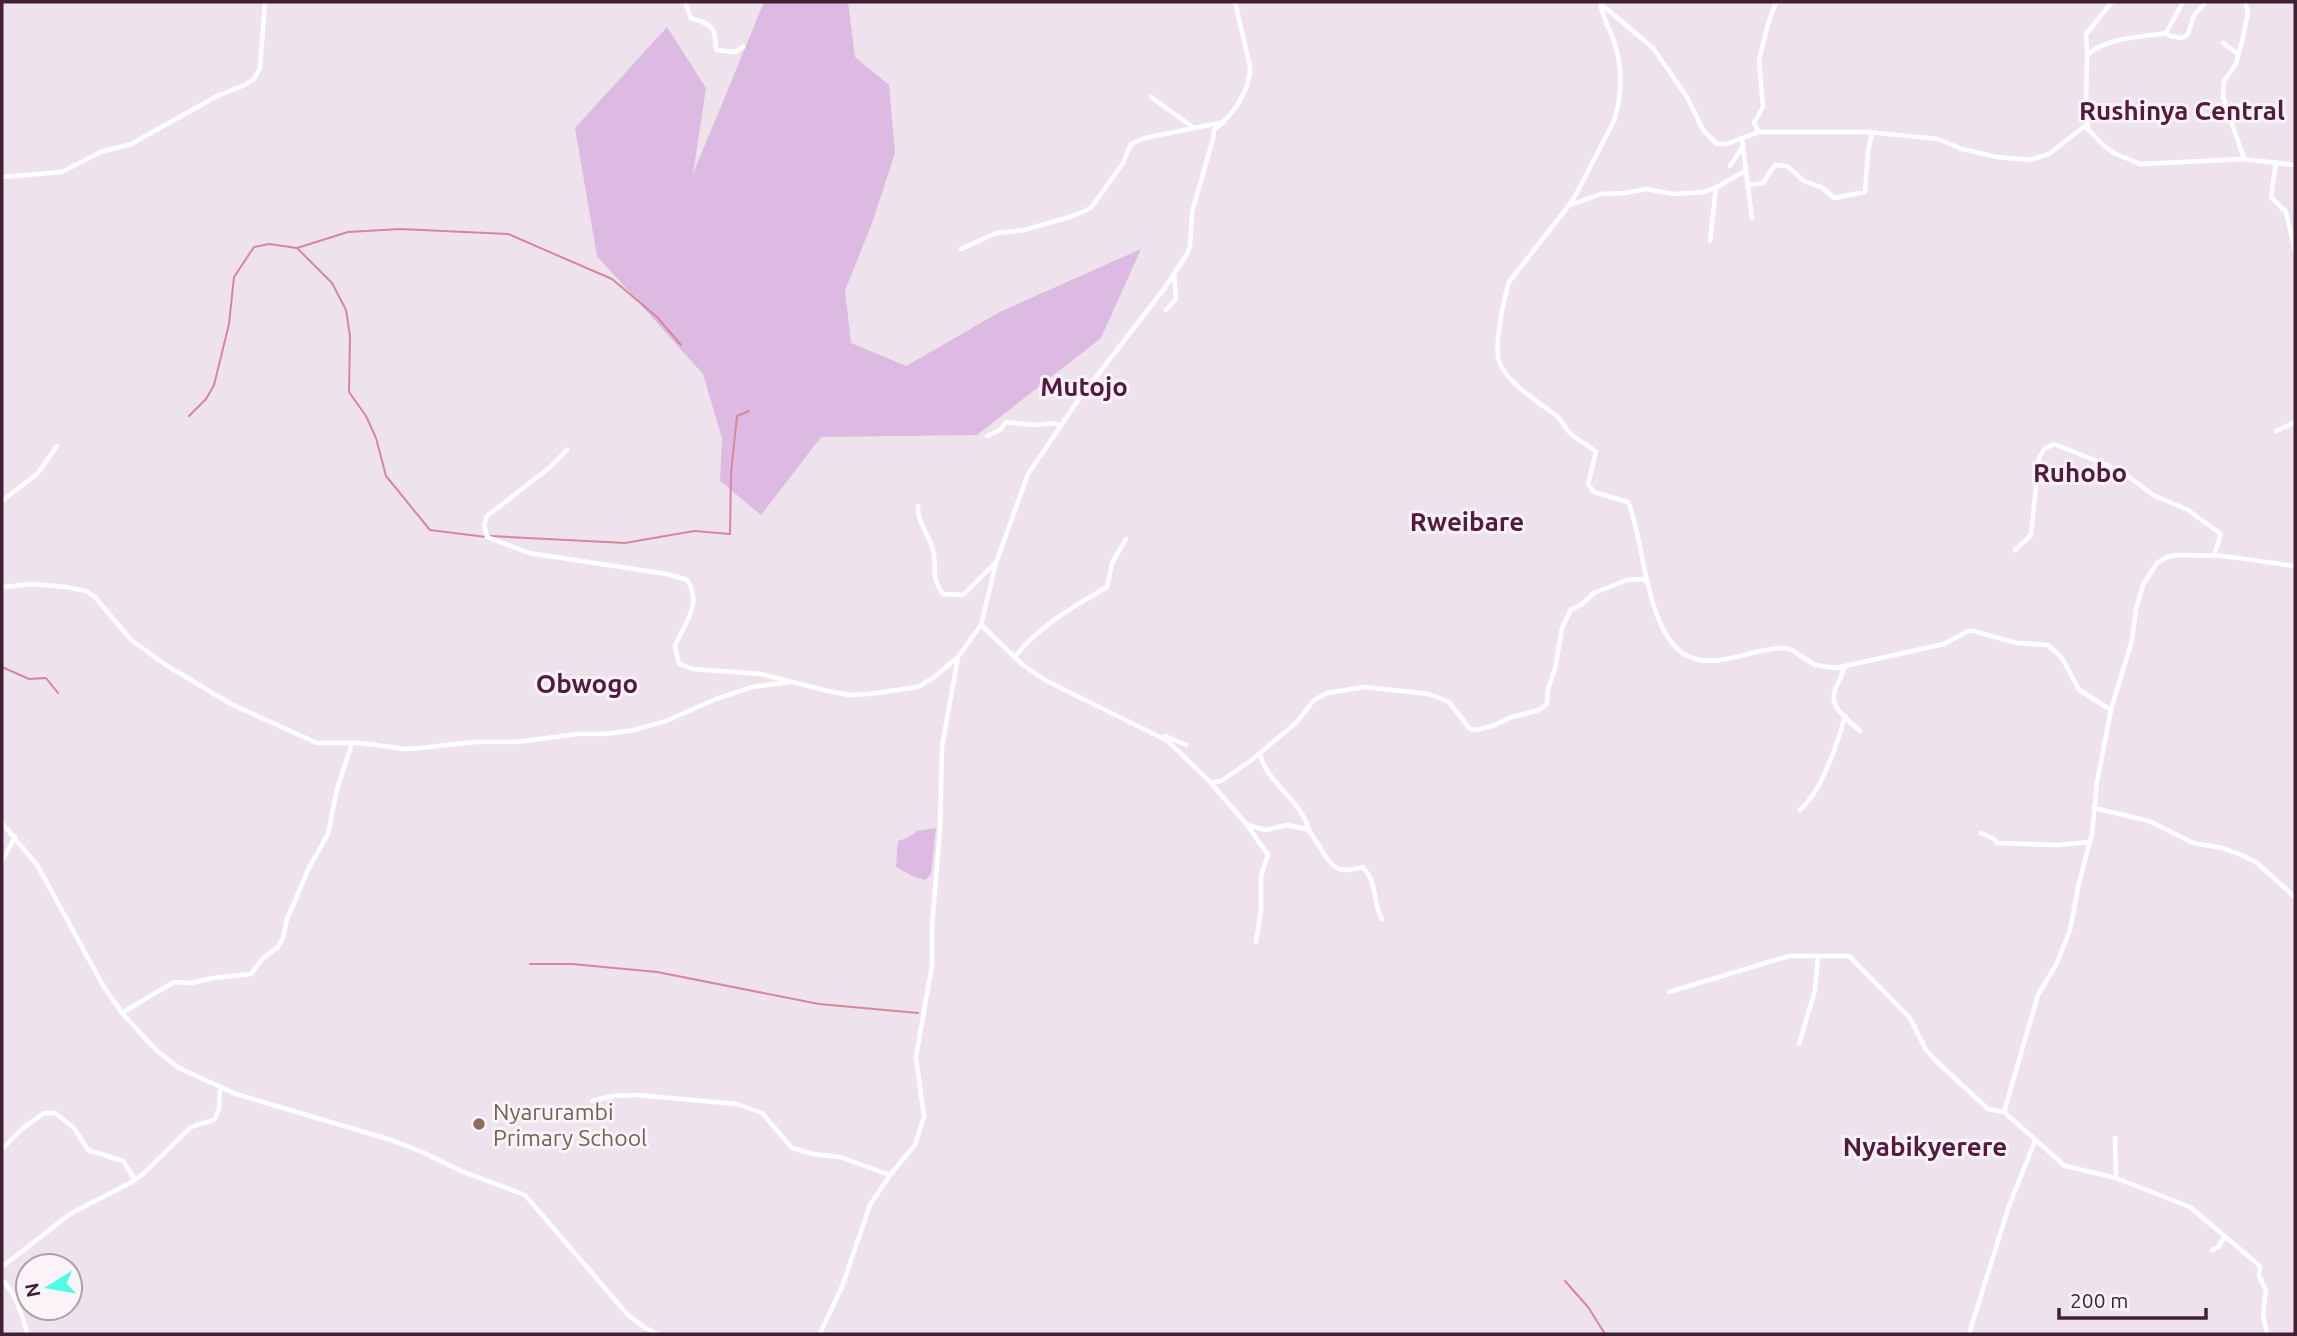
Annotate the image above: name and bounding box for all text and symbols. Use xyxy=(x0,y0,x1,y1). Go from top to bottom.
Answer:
district label: Rushinya Central xyxy=(2079,96,2285,125)
district label: Mutojo xyxy=(1040,372,1128,401)
district label: Ruhobo xyxy=(2033,458,2127,487)
district label: Rweibare xyxy=(1410,507,1524,536)
district label: Obwogo xyxy=(536,669,638,698)
place label: Nyarurambi Primary School xyxy=(493,1099,647,1150)
marker: Nyarurambi Primary School xyxy=(471,1116,487,1132)
district label: Nyabikyerere xyxy=(1843,1132,2007,1161)
north arrow xyxy=(14,1252,84,1322)
scale bar xyxy=(2059,1276,2206,1320)
text: N xyxy=(20,1281,44,1299)
text: 200 m xyxy=(2070,1288,2128,1312)

